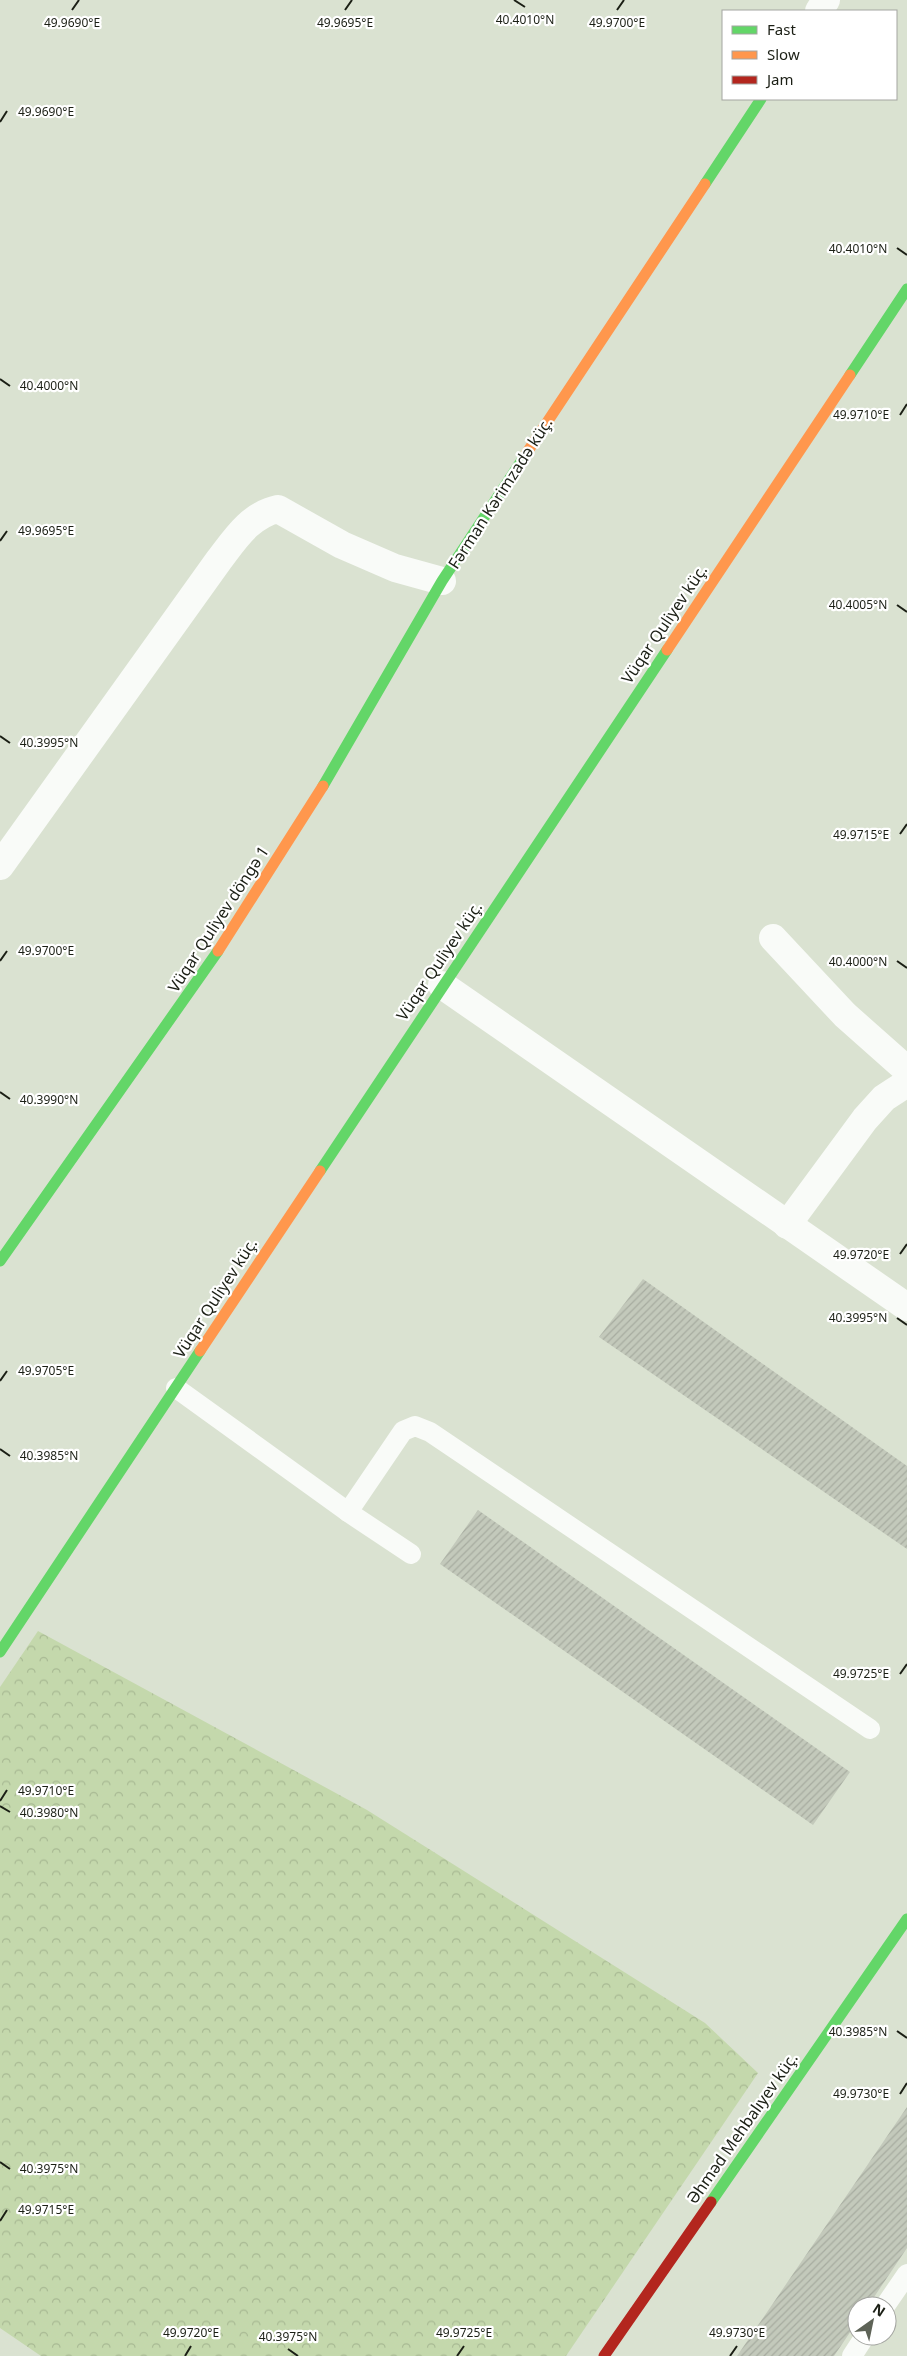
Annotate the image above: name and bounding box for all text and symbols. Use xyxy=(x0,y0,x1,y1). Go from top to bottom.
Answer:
legend xyxy=(722,10,897,100)
text: 40.4010°N xyxy=(496,11,554,28)
text: 49.9690°E xyxy=(44,14,100,31)
text: 49.9695°E xyxy=(317,14,373,31)
text: 49.9700°E xyxy=(589,14,645,31)
text: Fast xyxy=(767,19,796,39)
text: Slow xyxy=(767,44,800,64)
text: Jam xyxy=(765,69,794,89)
text: 49.9690°E xyxy=(18,103,74,120)
text: 40.4010°N xyxy=(829,240,887,257)
text: 40.4000°N xyxy=(20,377,78,394)
text: 49.9710°E xyxy=(833,406,889,423)
street label: Fərman Kərimzadə küç. xyxy=(443,413,557,573)
text: 49.9695°E xyxy=(18,522,74,539)
street label: Vüqar Quliyev küç. xyxy=(616,560,712,688)
text: 40.4005°N xyxy=(829,596,887,613)
text: 40.3995°N xyxy=(20,734,78,751)
text: 49.9715°E xyxy=(833,826,889,843)
street label: Vüqar Quliyev döngə 1 xyxy=(162,842,274,996)
street label: Vüqar Quliyev küç. xyxy=(391,897,487,1025)
text: 49.9700°E xyxy=(18,942,74,959)
text: 40.4000°N xyxy=(829,953,887,970)
text: 40.3990°N xyxy=(20,1091,78,1108)
street label: Vüqar Quliyev küç. xyxy=(168,1234,262,1362)
text: 49.9720°E xyxy=(833,1246,889,1263)
text: 40.3995°N xyxy=(829,1309,887,1326)
text: 49.9705°E xyxy=(18,1362,74,1379)
text: 40.3985°N xyxy=(20,1447,78,1464)
text: 49.9725°E xyxy=(833,1665,889,1682)
text: 49.9710°E xyxy=(18,1782,74,1799)
text: 40.3980°N xyxy=(20,1804,78,1821)
text: 40.3985°N xyxy=(829,2023,887,2040)
street label: Əhməd Mehbalıyev küç. xyxy=(681,2048,803,2208)
text: 49.9730°E xyxy=(833,2085,889,2102)
text: 40.3975°N xyxy=(20,2160,78,2177)
text: 49.9715°E xyxy=(18,2201,74,2218)
north arrow xyxy=(847,2296,897,2346)
text: N xyxy=(869,2299,889,2321)
text: 49.9720°E xyxy=(163,2324,219,2341)
text: 49.9725°E xyxy=(436,2324,492,2341)
text: 49.9730°E xyxy=(709,2324,765,2341)
text: 40.3975°N xyxy=(259,2328,317,2345)

